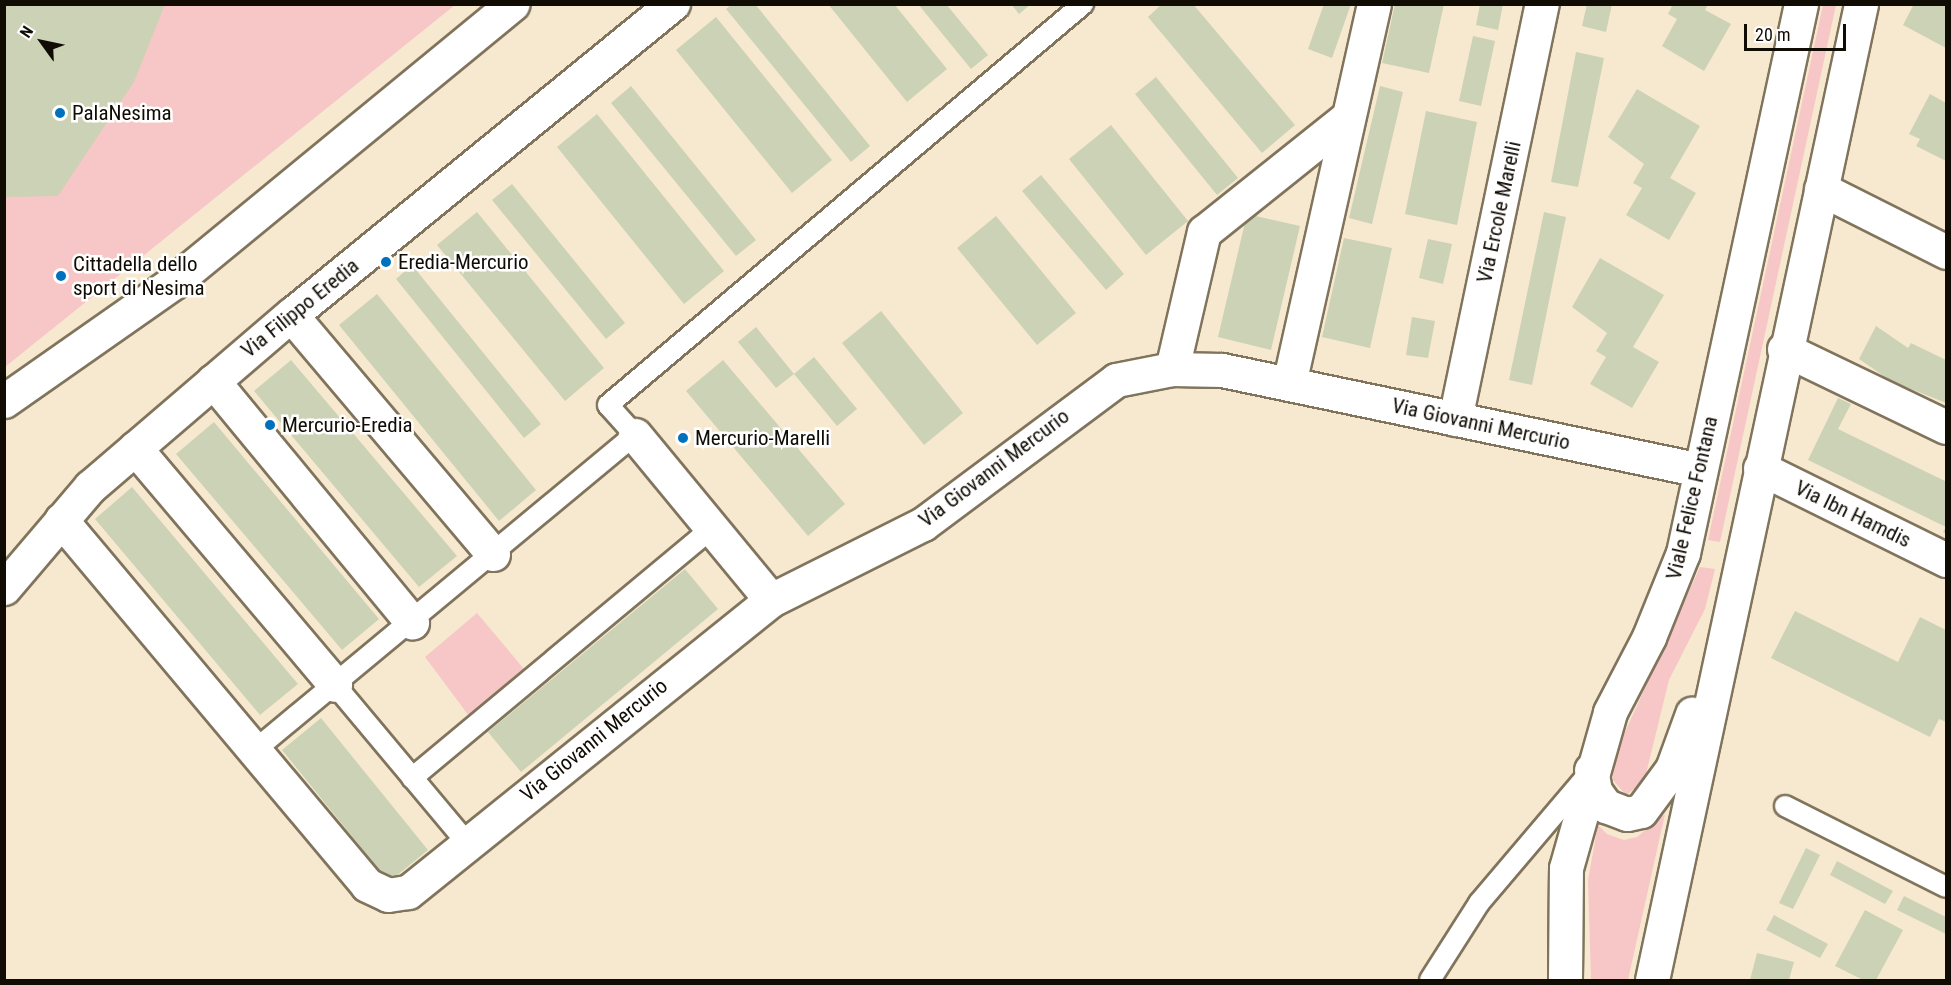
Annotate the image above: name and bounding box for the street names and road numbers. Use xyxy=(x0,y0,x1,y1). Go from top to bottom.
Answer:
street label: Via Ercole Marelli xyxy=(1472,139,1526,285)
street label: Via Filippo Eredia xyxy=(236,253,364,363)
street label: Via Giovanni Mercurio xyxy=(1390,393,1572,455)
street label: Via Giovanni Mercurio xyxy=(914,403,1074,533)
street label: Viale Felice Fontana xyxy=(1661,414,1723,582)
street label: Via Ibn Hamdis xyxy=(1791,475,1915,553)
street label: Via Giovanni Mercurio xyxy=(516,673,672,807)

